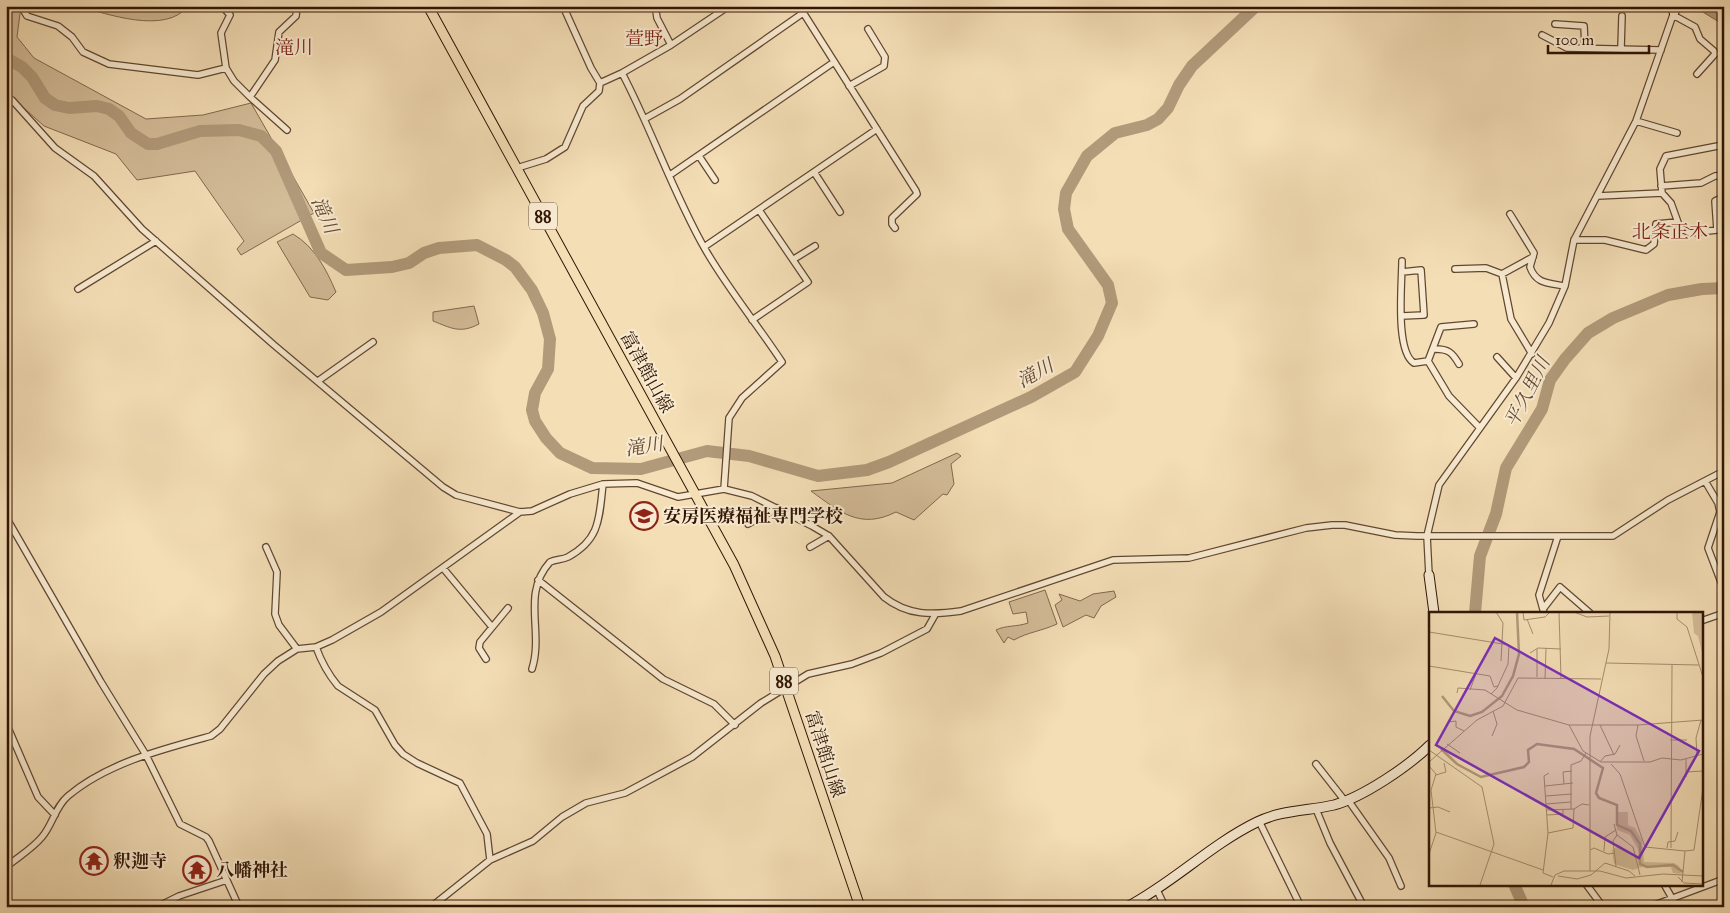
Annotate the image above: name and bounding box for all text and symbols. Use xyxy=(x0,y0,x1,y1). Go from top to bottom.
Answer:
scale bar xyxy=(1548,22,1649,54)
district label: 萱野 xyxy=(625,27,663,50)
text: 100 m xyxy=(1555,31,1595,49)
district label: 滝川 xyxy=(275,36,313,59)
water label: 滝川 xyxy=(307,193,344,239)
road number: 88 xyxy=(529,202,557,230)
district label: 北条正木 xyxy=(1632,220,1708,243)
street label: 富津館山線 xyxy=(616,327,678,417)
water label: 平久里川 xyxy=(1499,351,1555,431)
water label: 滝川 xyxy=(1013,353,1059,392)
water label: 滝川 xyxy=(623,431,667,460)
school or university icon: 安房医療福祉専門学校 xyxy=(629,501,659,531)
place label: 安房医療福祉専門学校 xyxy=(663,505,843,527)
inset map xyxy=(1429,612,1702,886)
road number: 88 xyxy=(770,668,798,694)
street label: 富津館山線 xyxy=(801,708,849,800)
temple icon: 釈迦寺 xyxy=(79,846,109,876)
place label: 釈迦寺 xyxy=(113,850,167,872)
temple icon: 八幡神社 xyxy=(182,855,212,885)
place label: 八幡神社 xyxy=(216,859,288,881)

